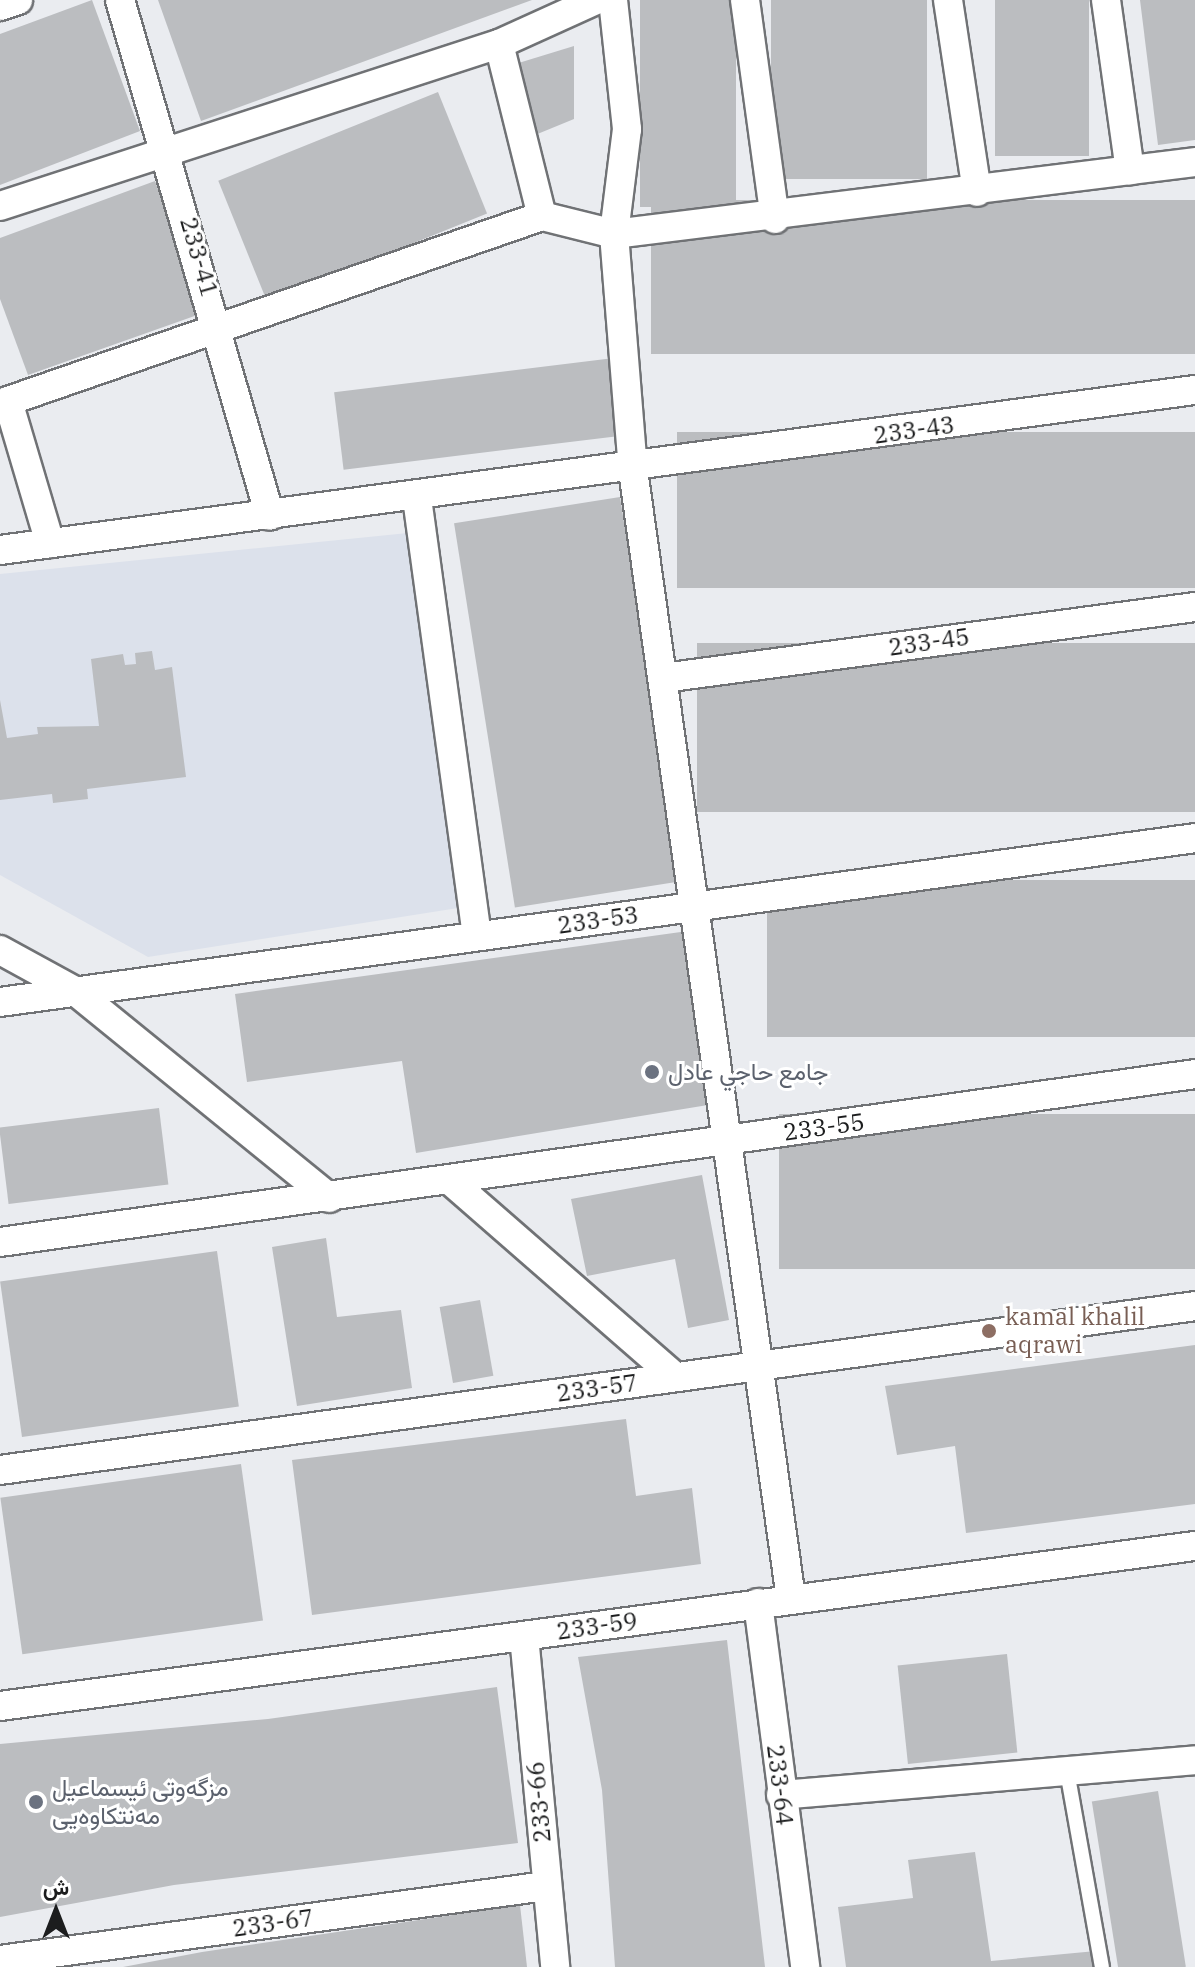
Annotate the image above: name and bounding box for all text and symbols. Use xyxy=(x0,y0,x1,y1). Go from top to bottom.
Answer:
street label: 233-41 xyxy=(174,214,224,300)
street label: 233-43 xyxy=(872,410,956,450)
street label: 233-45 xyxy=(887,622,971,662)
street label: 233-53 xyxy=(556,900,640,940)
place label: جامع حاجي عادل xyxy=(668,1058,828,1086)
marker: جامع حاجي عادل xyxy=(643,1063,661,1081)
street label: 233-55 xyxy=(782,1107,866,1147)
place label: kamal khalil aqrawi xyxy=(1005,1303,1145,1359)
marker: kamal khalil aqrawi xyxy=(980,1322,998,1340)
street label: 233-57 xyxy=(555,1368,639,1408)
street label: 233-59 xyxy=(555,1606,639,1646)
street label: 233-64 xyxy=(761,1743,799,1827)
street label: 233-66 xyxy=(521,1760,557,1844)
place label: مزگەوتی ئیسماعیل مەنتکاوەیی xyxy=(52,1774,229,1830)
marker: مزگەوتی ئیسماعیل مەنتکاوەیی xyxy=(27,1793,45,1811)
north arrow xyxy=(16,1871,96,1951)
text: ش xyxy=(43,1872,69,1901)
street label: 233-67 xyxy=(231,1903,315,1943)

